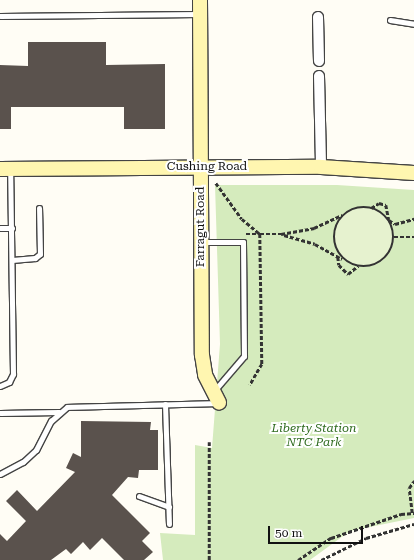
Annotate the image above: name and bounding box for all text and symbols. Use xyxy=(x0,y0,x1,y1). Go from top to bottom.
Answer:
street label: Cushing Road xyxy=(167,160,247,174)
street label: Farragut Road xyxy=(194,187,208,267)
park label: Liberty Station NTC Park xyxy=(272,422,356,450)
scale bar xyxy=(270,518,365,544)
text: 50 m xyxy=(275,526,302,540)

